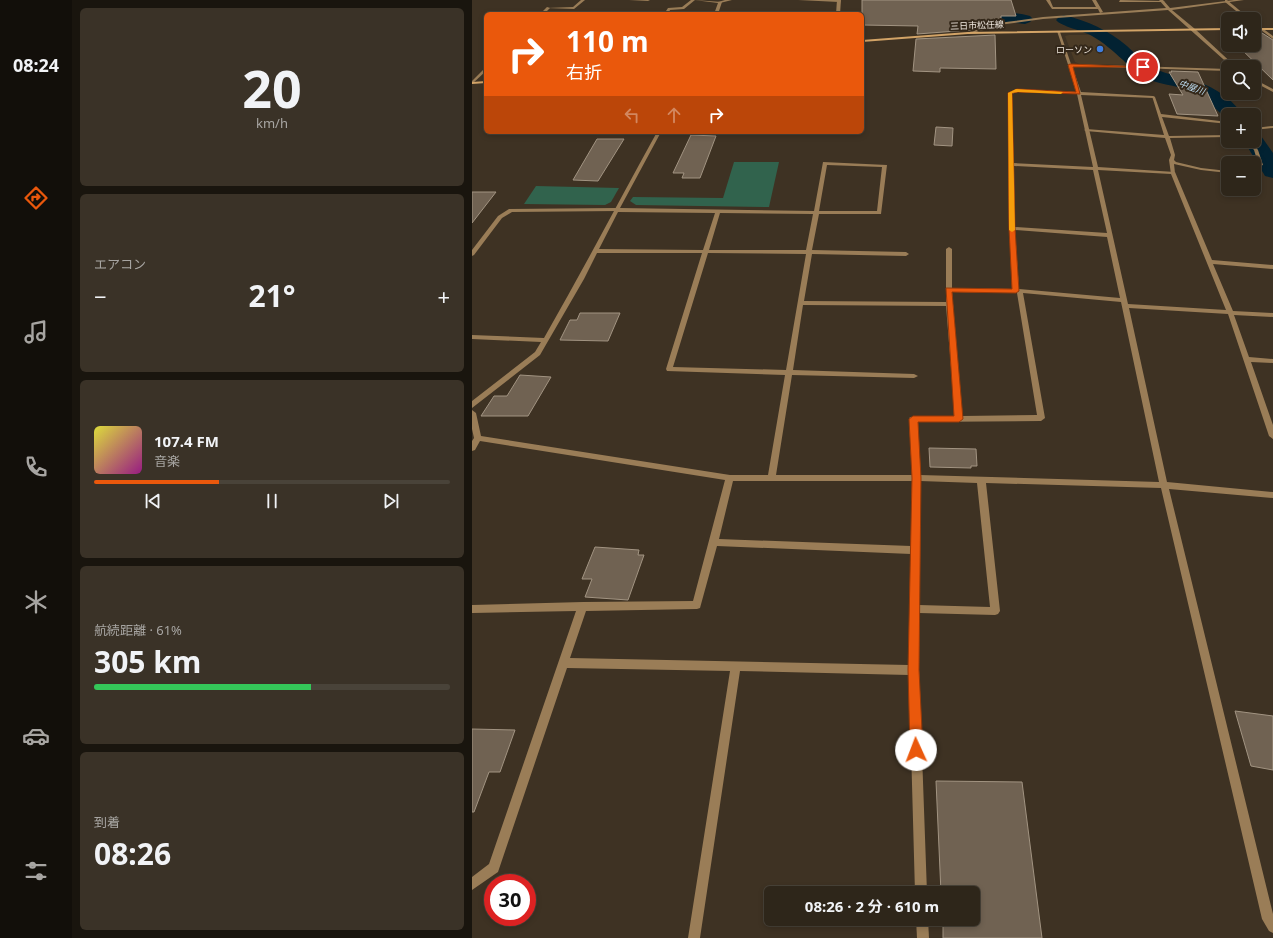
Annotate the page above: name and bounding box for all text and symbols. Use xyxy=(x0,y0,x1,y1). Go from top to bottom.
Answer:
map controls xyxy=(1221,12,1261,196)
button: sound xyxy=(1221,12,1261,52)
street label: 三日市松任線 xyxy=(950,18,1005,32)
text: 110 m xyxy=(566,22,649,60)
icon: right xyxy=(500,28,552,80)
place label: ローソン xyxy=(1056,43,1092,56)
marker: ローソン xyxy=(1095,44,1105,54)
pin xyxy=(1126,50,1160,84)
text: 20 xyxy=(242,52,302,123)
text: 08:24 xyxy=(13,53,59,77)
icon: arrive xyxy=(1132,56,1154,78)
text: 右折 xyxy=(566,60,602,84)
button: search xyxy=(1221,60,1261,100)
water label: 中屋川 xyxy=(1177,76,1208,98)
icon: left xyxy=(621,104,643,126)
icon: ahead xyxy=(663,104,685,126)
icon: right xyxy=(705,104,727,126)
button: + xyxy=(1221,108,1261,148)
text: km/h xyxy=(256,114,288,132)
button: − xyxy=(1221,156,1261,196)
icon: directions xyxy=(22,184,50,212)
text: エアコン xyxy=(94,255,146,273)
text: 21° xyxy=(248,275,296,316)
text: − xyxy=(94,281,107,311)
text: + xyxy=(437,281,450,311)
icon: music xyxy=(22,318,50,346)
text: 107.4 FM xyxy=(154,431,219,451)
text: 音楽 xyxy=(154,452,180,470)
icon: phone xyxy=(22,453,50,481)
icon: previous xyxy=(142,490,164,512)
icon: pause xyxy=(261,490,283,512)
icon: next xyxy=(380,490,402,512)
icon: climate xyxy=(22,588,50,616)
text: 航続距離 · 61% xyxy=(94,621,182,639)
text: 305 km xyxy=(94,641,201,682)
icon: car xyxy=(22,722,50,750)
position arrow xyxy=(895,729,937,771)
text: 到着 xyxy=(94,813,120,831)
text: 08:26 xyxy=(94,833,171,874)
icon: filters xyxy=(22,857,50,885)
speed limit sign: 30 xyxy=(484,874,536,926)
text: 08:26 · 2 分 · 610 m xyxy=(805,896,939,916)

